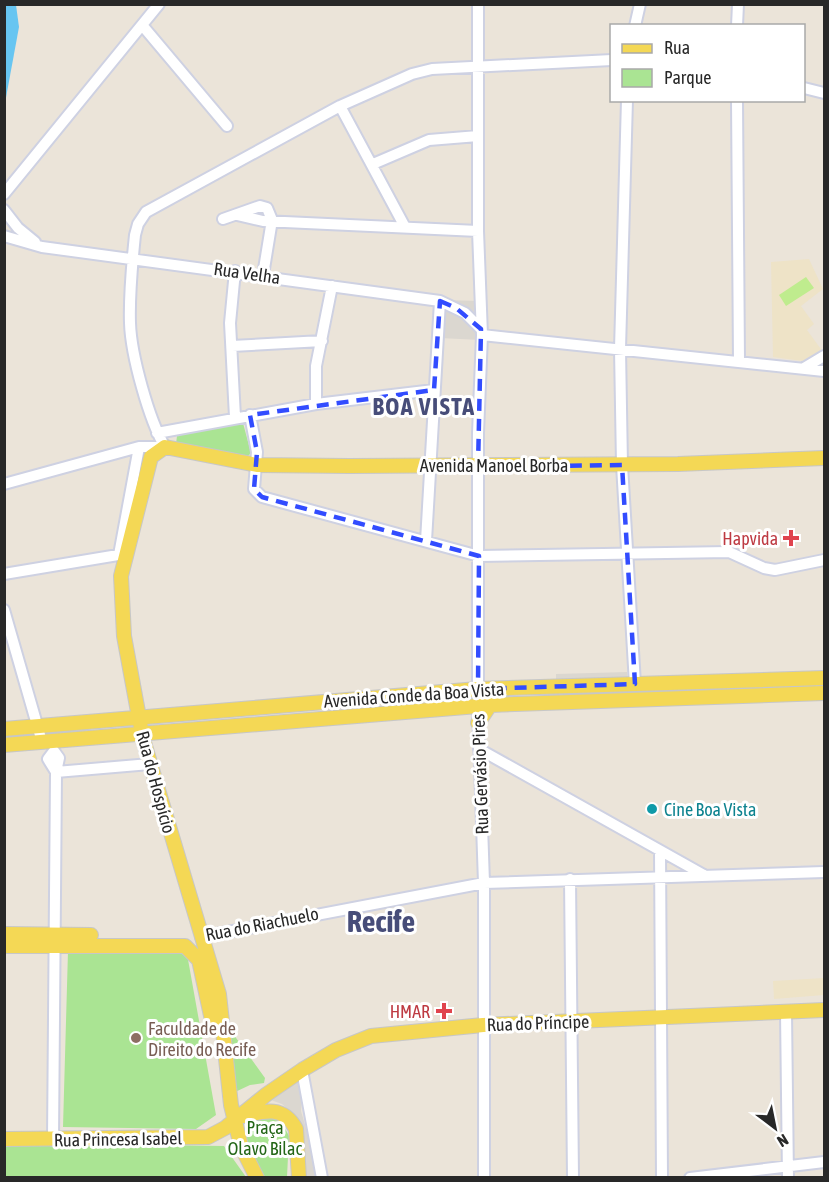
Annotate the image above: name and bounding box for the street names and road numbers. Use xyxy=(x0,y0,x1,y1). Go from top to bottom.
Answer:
street label: Rua Velha xyxy=(212,258,282,288)
street label: Avenida Manoel Borba xyxy=(420,455,568,476)
street label: Avenida Conde da Boa Vista xyxy=(323,678,505,712)
street label: Rua Gervásio Pires xyxy=(467,713,493,835)
street label: Rua do Hospício xyxy=(132,728,180,836)
street label: Rua do Riachuelo xyxy=(204,903,320,945)
street label: Rua do Príncipe xyxy=(486,1011,590,1035)
street label: Rua Princesa Isabel xyxy=(54,1127,183,1151)

